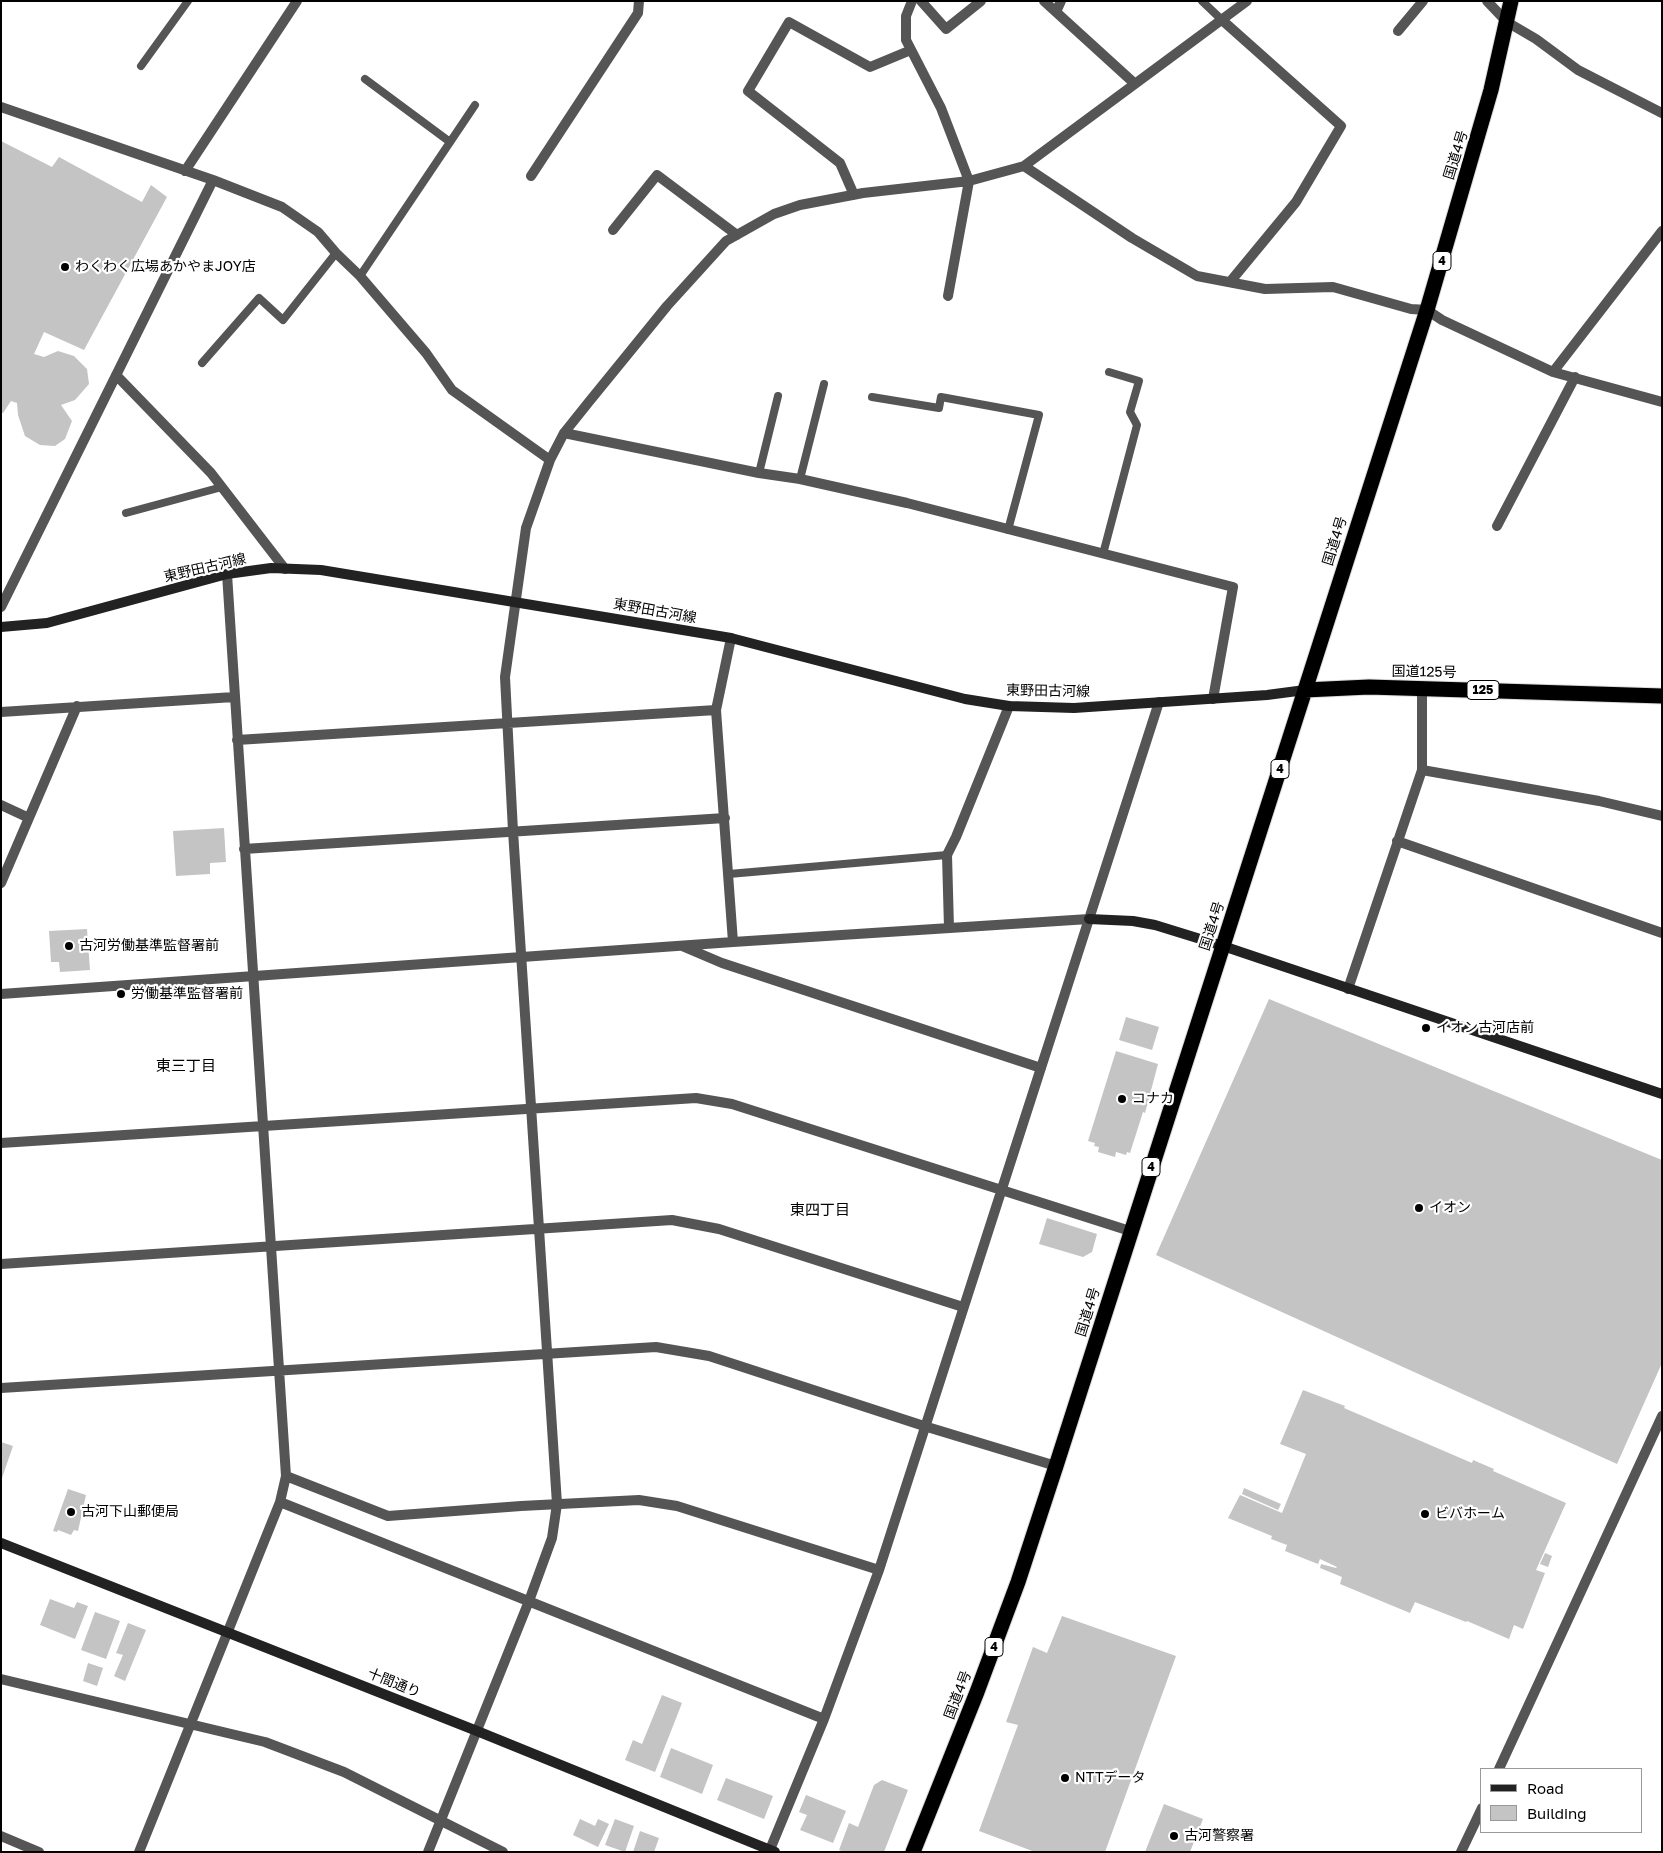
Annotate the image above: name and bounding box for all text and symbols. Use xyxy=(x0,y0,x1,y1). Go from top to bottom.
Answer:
street label: 国道4号 xyxy=(1441,128,1471,182)
road number: 4 xyxy=(1433,252,1451,270)
place label: わくわく広場あかやまJOY店 xyxy=(75,259,256,275)
marker: わくわく広場あかやまJOY店 xyxy=(59,261,71,273)
street label: 国道4号 xyxy=(1320,514,1350,568)
street label: 東野田古河線 xyxy=(162,550,248,586)
street label: 東野田古河線 xyxy=(612,595,698,627)
street label: 国道125号 xyxy=(1391,663,1457,681)
road number: 125 xyxy=(1467,680,1499,700)
street label: 東野田古河線 xyxy=(1006,682,1090,700)
road number: 4 xyxy=(1271,760,1289,779)
street label: 国道4号 xyxy=(1196,899,1228,953)
place label: 古河労働基準監督署前 xyxy=(79,938,219,954)
marker: 古河労働基準監督署前 xyxy=(63,940,75,952)
place label: 労働基準監督署前 xyxy=(131,986,243,1002)
marker: 労働基準監督署前 xyxy=(115,988,127,1000)
place label: イオン古河店前 xyxy=(1436,1020,1534,1036)
marker: イオン古河店前 xyxy=(1420,1022,1432,1034)
district label: 東三丁目 xyxy=(156,1057,216,1075)
place label: コナカ xyxy=(1132,1091,1174,1107)
marker: コナカ xyxy=(1116,1093,1128,1105)
road number: 4 xyxy=(1142,1158,1160,1176)
place label: イオン xyxy=(1429,1200,1471,1216)
district label: 東四丁目 xyxy=(790,1201,850,1219)
marker: イオン xyxy=(1413,1202,1425,1214)
street label: 国道4号 xyxy=(1073,1285,1103,1339)
place label: 古河下山郵便局 xyxy=(81,1504,179,1520)
marker: 古河下山郵便局 xyxy=(65,1506,77,1518)
place label: ビバホーム xyxy=(1435,1506,1505,1522)
marker: ビバホーム xyxy=(1419,1508,1431,1520)
road number: 4 xyxy=(985,1638,1003,1656)
street label: 十間通り xyxy=(365,1665,423,1701)
street label: 国道4号 xyxy=(941,1668,975,1722)
legend xyxy=(1480,1768,1643,1833)
place label: NTTデータ xyxy=(1075,1770,1146,1786)
marker: NTTデータ xyxy=(1059,1772,1071,1784)
text: Road xyxy=(1527,1779,1564,1797)
text: Building xyxy=(1527,1804,1587,1822)
place label: 古河警察署 xyxy=(1184,1828,1254,1844)
marker: 古河警察署 xyxy=(1168,1830,1180,1842)

